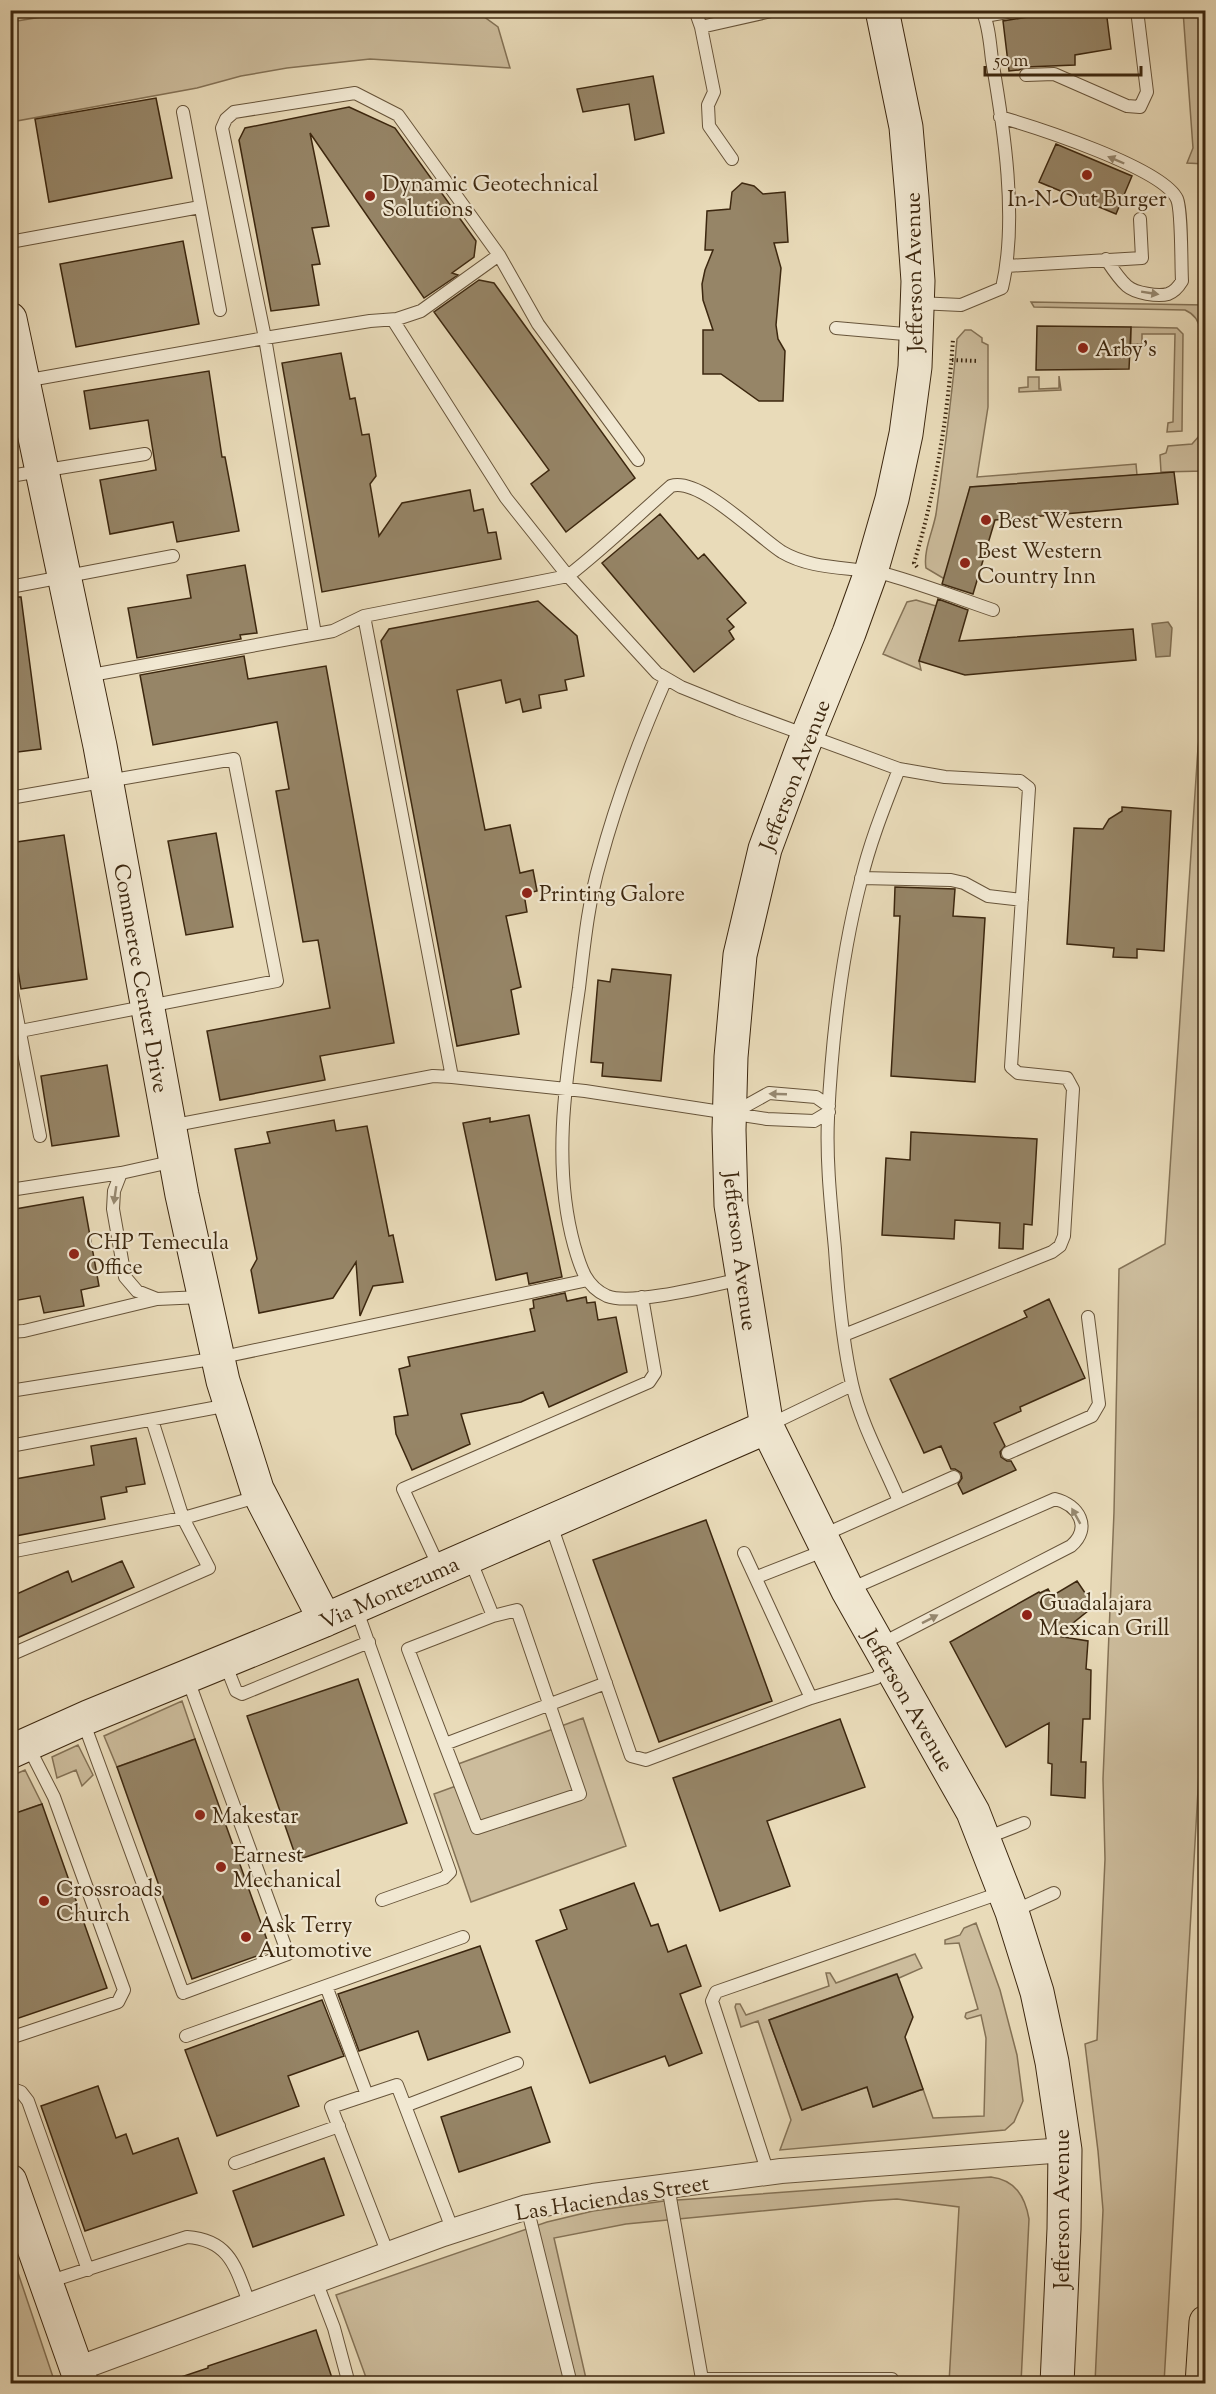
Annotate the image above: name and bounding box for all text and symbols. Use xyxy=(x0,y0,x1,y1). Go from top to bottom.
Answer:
scale bar xyxy=(985,39,1141,77)
text: 50 m xyxy=(993,49,1029,75)
one-way arrow xyxy=(1106,155,1124,165)
marker: In-N-Out Burger xyxy=(1080,168,1094,182)
place label: Dynamic Geotechnical Solutions xyxy=(382,170,599,227)
place label: In-N-Out Burger xyxy=(1007,185,1167,217)
marker: Dynamic Geotechnical Solutions xyxy=(363,189,377,203)
street label: Jefferson Avenue xyxy=(899,192,933,353)
one-way arrow xyxy=(1141,288,1160,297)
place label: Arby's xyxy=(1095,335,1157,367)
marker: Arby's xyxy=(1076,341,1090,355)
place label: Best Western xyxy=(998,507,1123,539)
marker: Best Western xyxy=(979,513,993,527)
place label: Best Western Country Inn xyxy=(977,537,1102,594)
marker: Best Western Country Inn xyxy=(958,556,972,570)
street label: Jefferson Avenue xyxy=(753,696,840,857)
street label: Commerce Center Drive xyxy=(103,861,175,1096)
place label: Printing Galore xyxy=(539,880,685,912)
marker: Printing Galore xyxy=(520,886,534,900)
one-way arrow xyxy=(768,1090,787,1099)
street label: Jefferson Avenue xyxy=(712,1169,764,1333)
one-way arrow xyxy=(110,1186,119,1205)
place label: CHP Temecula Office xyxy=(86,1228,229,1285)
marker: CHP Temecula Office xyxy=(67,1247,81,1261)
one-way arrow xyxy=(1071,1507,1081,1524)
street label: Via Montezuma xyxy=(315,1550,465,1640)
place label: Guadalajara Mexican Grill xyxy=(1039,1589,1170,1646)
marker: Guadalajara Mexican Grill xyxy=(1020,1608,1034,1622)
one-way arrow xyxy=(921,1614,939,1624)
street label: Jefferson Avenue xyxy=(852,1623,960,1779)
place label: Makestar xyxy=(212,1802,298,1834)
marker: Makestar xyxy=(193,1808,207,1822)
place label: Earnest Mechanical xyxy=(233,1841,341,1898)
marker: Earnest Mechanical xyxy=(214,1860,228,1874)
place label: Crossroads Church xyxy=(56,1875,162,1932)
marker: Crossroads Church xyxy=(37,1894,51,1908)
place label: Ask Terry Automotive xyxy=(258,1911,372,1968)
marker: Ask Terry Automotive xyxy=(239,1930,253,1944)
street label: Jefferson Avenue xyxy=(1048,2129,1080,2290)
street label: Las Haciendas Street xyxy=(513,2169,712,2231)

